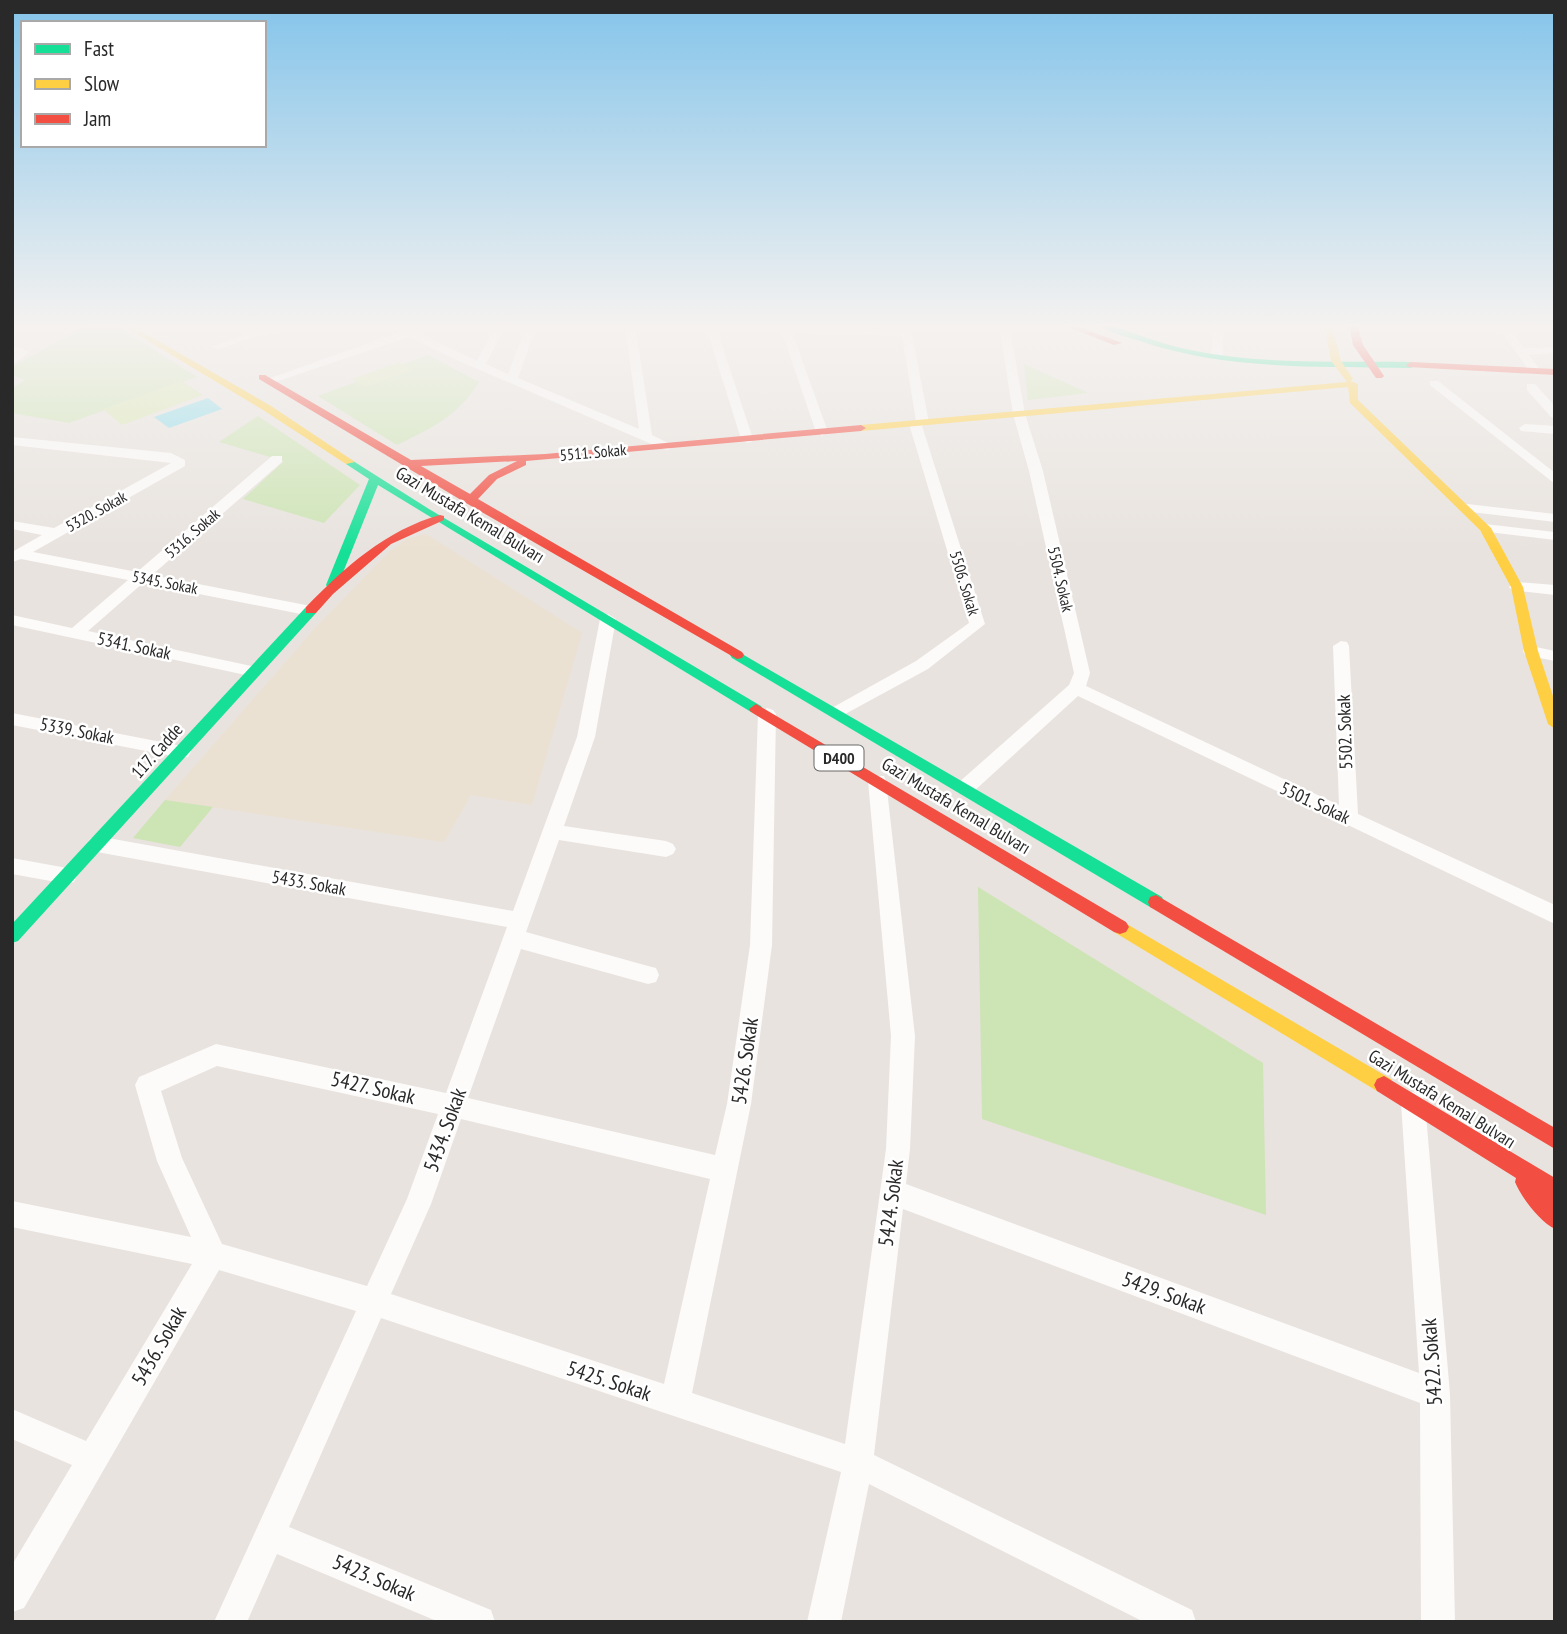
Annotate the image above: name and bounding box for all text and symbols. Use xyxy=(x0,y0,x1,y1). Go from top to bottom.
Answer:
legend xyxy=(21,21,266,147)
text: Fast xyxy=(84,35,114,62)
text: Slow xyxy=(84,70,120,97)
text: Jam xyxy=(83,105,111,132)
street label: 5511. Sokak xyxy=(559,439,628,465)
street label: Gazi Mustafa Kemal Bulvarı xyxy=(392,461,549,568)
street label: 5320. Sokak xyxy=(62,486,131,536)
street label: 5316. Sokak xyxy=(160,503,224,562)
street label: 5504. Sokak xyxy=(1044,544,1078,614)
street label: 5506. Sokak xyxy=(946,548,985,619)
street label: 5345. Sokak xyxy=(130,566,200,598)
street label: 5341. Sokak xyxy=(95,626,173,665)
street label: 5502. Sokak xyxy=(1332,694,1357,770)
street label: 5339. Sokak xyxy=(38,712,116,749)
street label: 117. Cadde xyxy=(126,718,188,783)
road number: D400 xyxy=(814,746,864,771)
street label: Gazi Mustafa Kemal Bulvarı xyxy=(878,752,1035,859)
street label: 5501. Sokak xyxy=(1276,776,1354,829)
street label: 5433. Sokak xyxy=(270,865,348,900)
street label: 5426. Sokak xyxy=(725,1016,764,1106)
street label: Gazi Mustafa Kemal Bulvarı xyxy=(1364,1044,1520,1153)
street label: 5427. Sokak xyxy=(328,1065,418,1110)
street label: 5434. Sokak xyxy=(417,1084,472,1175)
street label: 5424. Sokak xyxy=(872,1158,909,1248)
street label: 5429. Sokak xyxy=(1119,1265,1210,1320)
street label: 5436. Sokak xyxy=(125,1301,192,1390)
street label: 5422. Sokak xyxy=(1415,1318,1448,1407)
street label: 5425. Sokak xyxy=(563,1354,655,1407)
street label: 5423. Sokak xyxy=(329,1548,420,1607)

